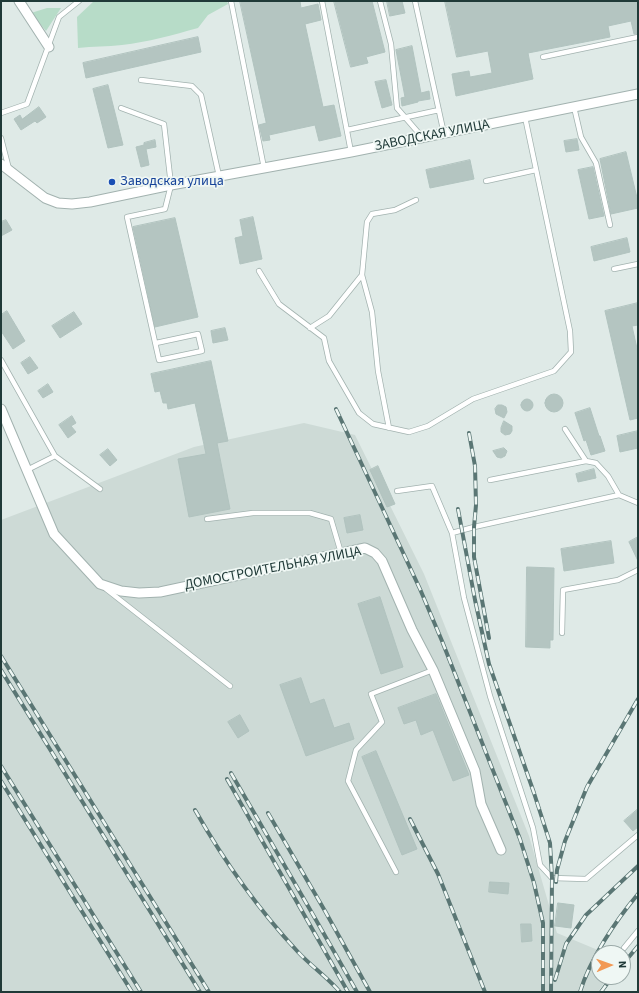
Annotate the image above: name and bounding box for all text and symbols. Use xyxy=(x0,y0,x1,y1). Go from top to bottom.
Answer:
street label: ЗАВОДСКАЯ УЛИЦА xyxy=(373,117,491,155)
place label: Заводская улица xyxy=(120,174,224,190)
marker: Заводская улица xyxy=(107,177,117,187)
street label: ДОМОСТРОИТЕЛЬНАЯ УЛИЦА xyxy=(183,544,363,594)
north arrow xyxy=(591,945,631,985)
text: N xyxy=(615,961,630,969)

